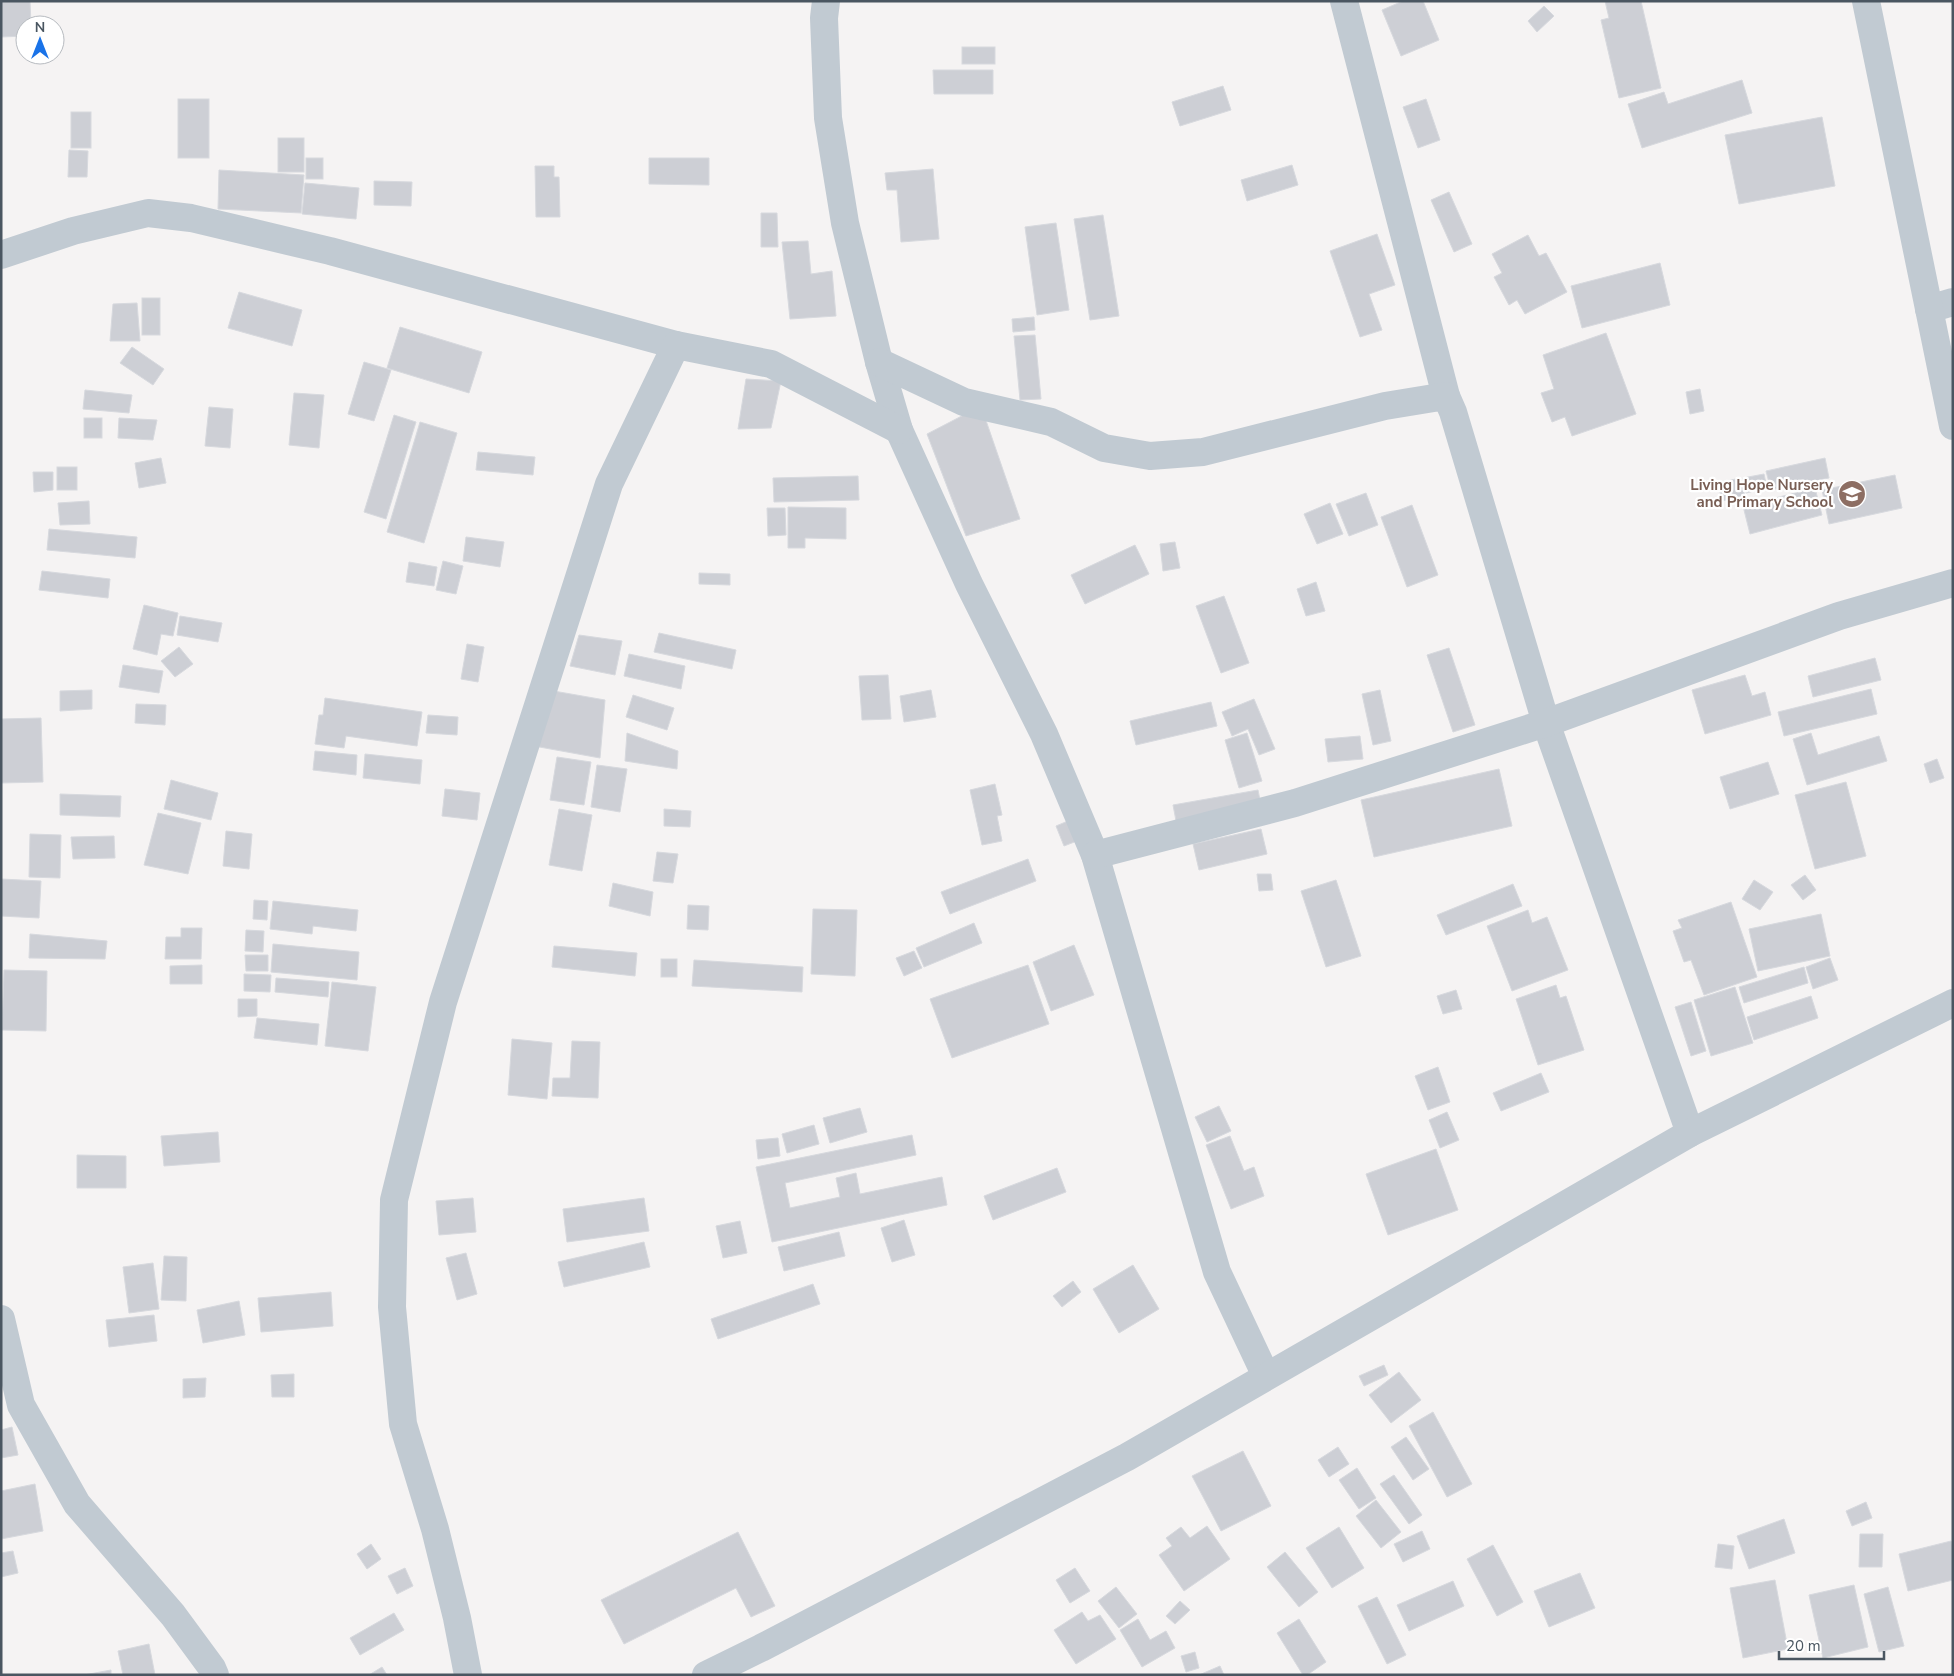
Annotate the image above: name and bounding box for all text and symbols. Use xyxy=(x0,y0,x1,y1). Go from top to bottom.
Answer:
north arrow xyxy=(15,15,65,65)
text: N xyxy=(35,18,45,37)
place label: Living Hope Nursery and Primary School xyxy=(1690,475,1833,512)
school or university icon: Living Hope Nursery and Primary School xyxy=(1837,479,1867,509)
scale bar xyxy=(1779,1628,1884,1660)
text: 20 m xyxy=(1786,1636,1821,1656)

